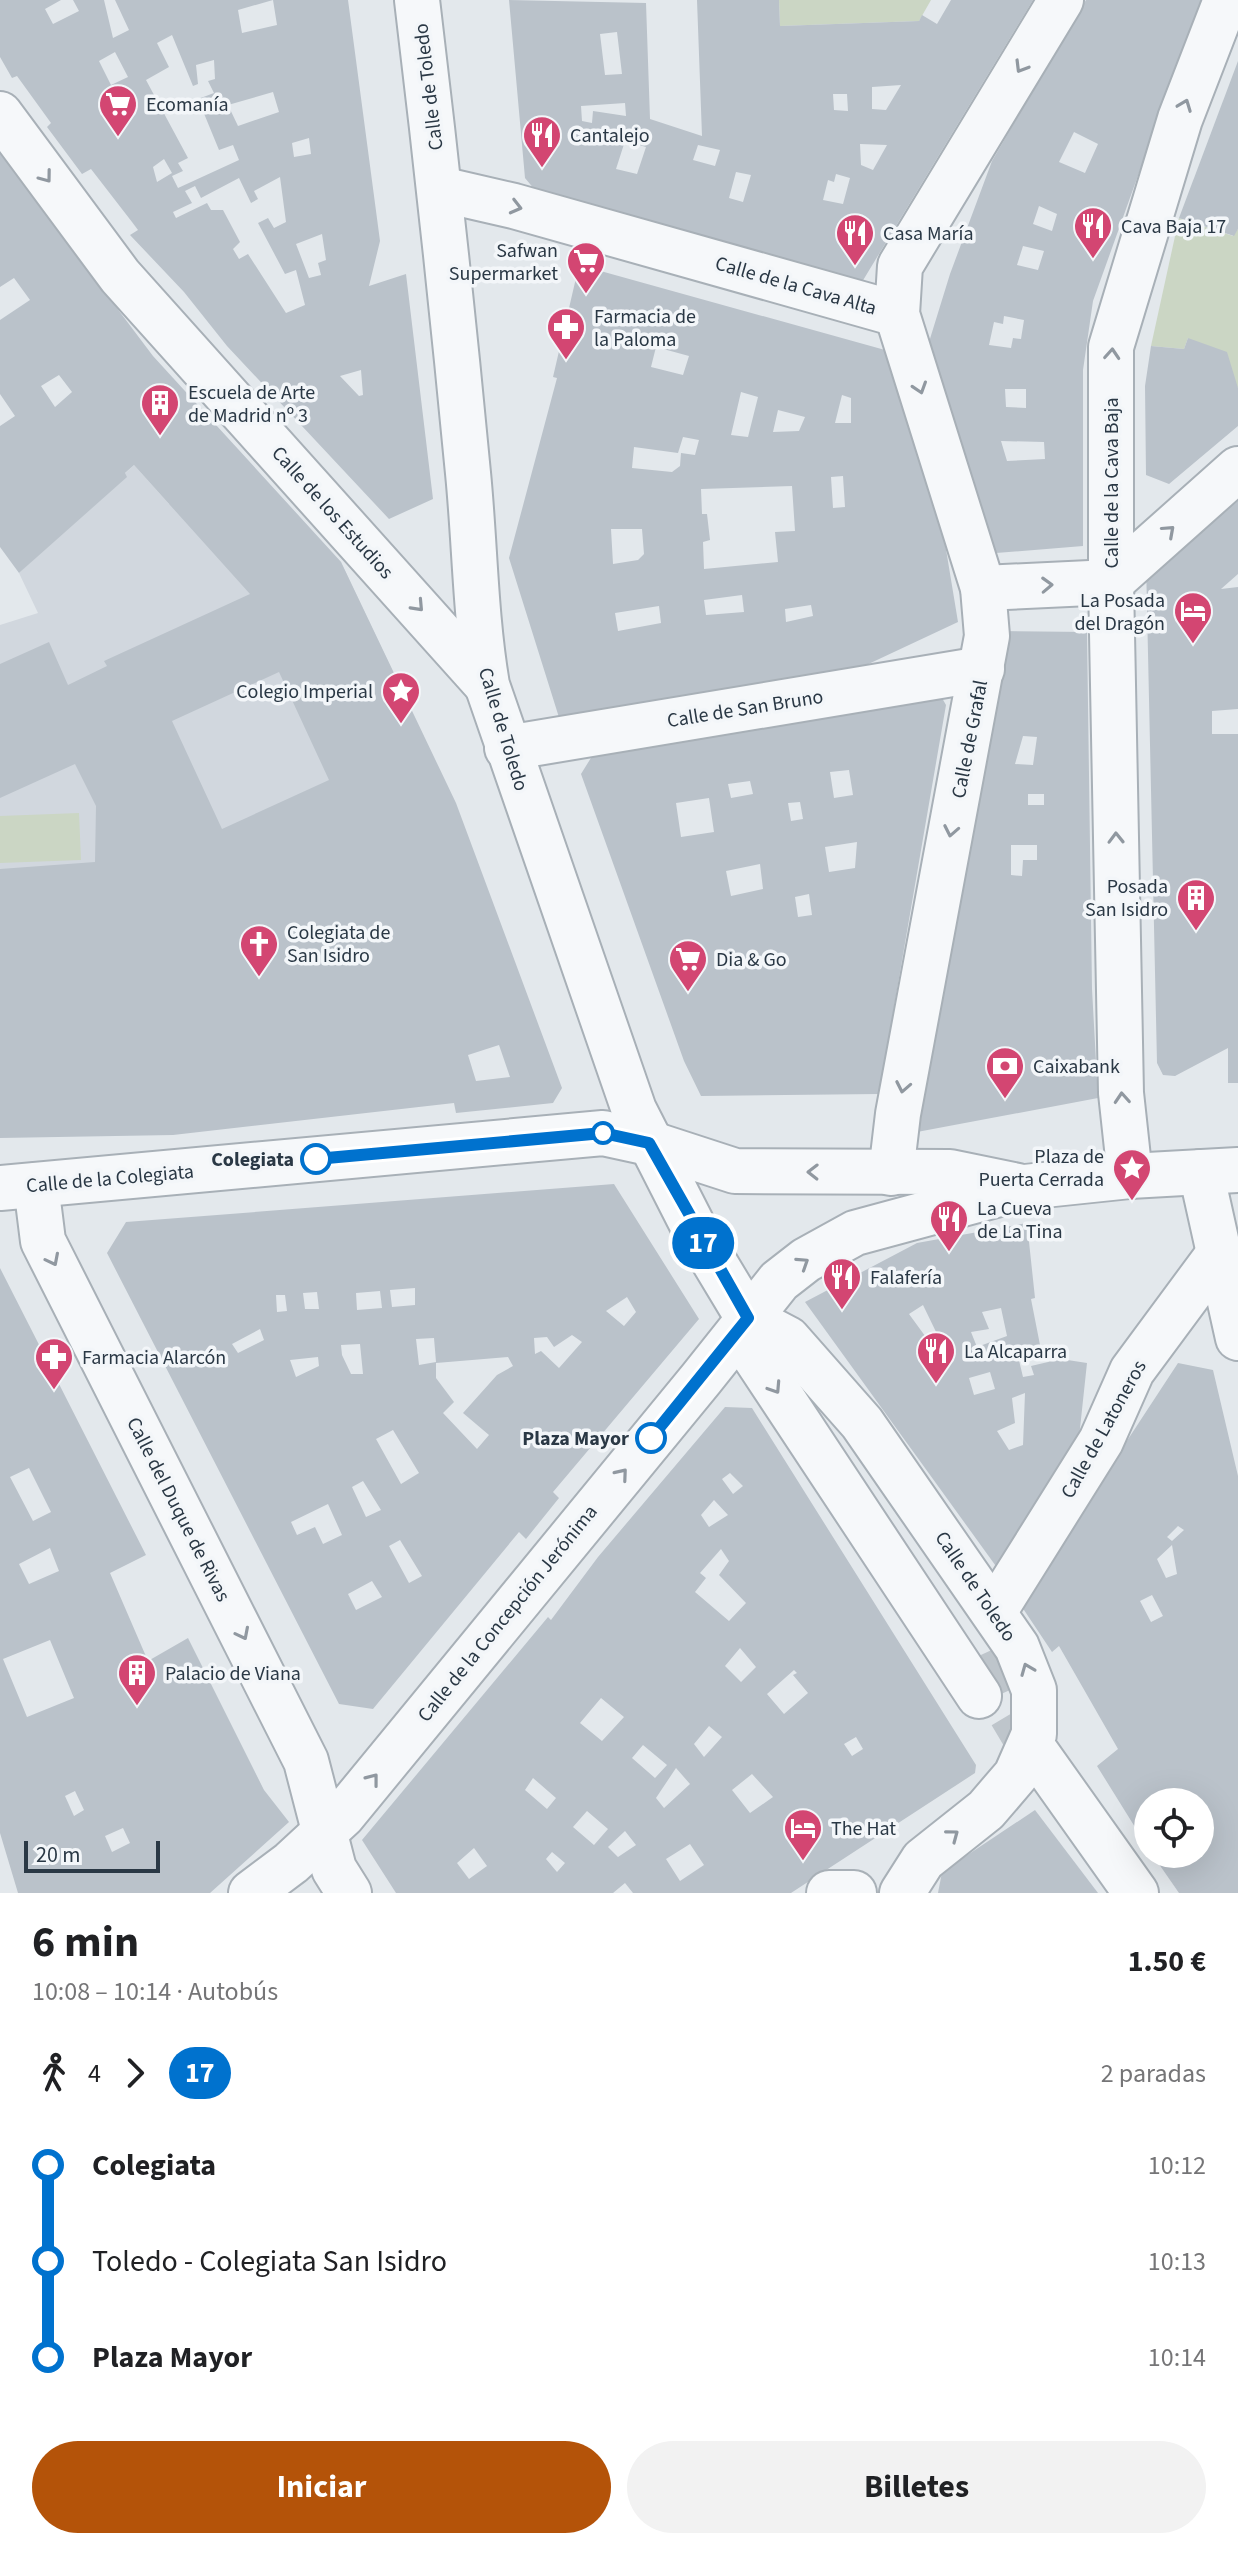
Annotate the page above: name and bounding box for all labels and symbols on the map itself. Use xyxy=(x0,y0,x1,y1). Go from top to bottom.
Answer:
street label: Calle de Toledo xyxy=(407,22,451,152)
one-way arrow xyxy=(1015,58,1030,73)
supermarket icon: Ecomanía xyxy=(97,83,139,138)
place label: Ecomanía xyxy=(146,91,228,119)
one-way arrow xyxy=(1175,99,1192,113)
restaurant icon: Cantalejo xyxy=(521,114,563,169)
place label: Cantalejo xyxy=(570,122,650,150)
one-way arrow xyxy=(37,168,51,182)
one-way arrow xyxy=(509,197,523,214)
restaurant icon: Cava Baja 17 xyxy=(1072,205,1114,260)
restaurant icon: Casa María xyxy=(834,212,876,267)
place label: Cava Baja 17 xyxy=(1121,213,1226,241)
place label: Casa María xyxy=(883,220,974,248)
place label: Safwan Supermarket xyxy=(449,237,558,288)
supermarket icon: Safwan Supermarket xyxy=(565,240,607,295)
street label: Calle de la Cava Alta xyxy=(712,250,880,322)
place label: Farmacia de la Paloma xyxy=(594,303,696,354)
pharmacy icon: Farmacia de la Paloma xyxy=(545,306,587,361)
one-way arrow xyxy=(1103,348,1120,361)
place label: Escuela de Arte de Madrid nº 3 xyxy=(188,379,315,430)
one-way arrow xyxy=(911,381,927,395)
building icon: Escuela de Arte de Madrid nº 3 xyxy=(139,382,181,437)
street label: Calle de la Cava Baja xyxy=(1098,397,1126,569)
street label: Calle de los Estudios xyxy=(265,440,400,585)
one-way arrow xyxy=(1160,526,1175,540)
one-way arrow xyxy=(1041,577,1054,594)
place label: La Posada del Dragón xyxy=(1074,587,1165,638)
hotel icon: La Posada del Dragón xyxy=(1172,590,1214,645)
one-way arrow xyxy=(408,597,423,611)
street label: Calle de Toledo xyxy=(471,664,535,795)
place icon: Colegio Imperial xyxy=(380,670,422,725)
place label: Colegio Imperial xyxy=(236,678,373,706)
street label: Calle de Grafal xyxy=(945,678,995,801)
street label: Calle de San Bruno xyxy=(665,683,825,735)
one-way arrow xyxy=(944,825,961,838)
one-way arrow xyxy=(1108,831,1125,844)
place label: Posada San Isidro xyxy=(1085,873,1168,924)
building icon: Posada San Isidro xyxy=(1175,877,1217,932)
place label: Colegiata de San Isidro xyxy=(287,919,390,970)
church icon: Colegiata de San Isidro xyxy=(238,923,280,978)
supermarket icon: Dia & Go xyxy=(667,938,709,993)
place label: Dia & Go xyxy=(716,946,787,974)
bank icon: Caixabank xyxy=(984,1045,1026,1100)
place label: Caixabank xyxy=(1033,1053,1120,1081)
one-way arrow xyxy=(895,1080,912,1094)
one-way arrow xyxy=(1114,1091,1131,1104)
unlabelled marker xyxy=(592,1122,614,1144)
place label: Plaza de Puerta Cerrada xyxy=(979,1143,1104,1194)
marker: Colegiata xyxy=(301,1144,331,1174)
place label: Colegiata xyxy=(211,1146,294,1174)
place icon: Plaza de Puerta Cerrada xyxy=(1111,1147,1153,1202)
street label: Calle de la Colegiata xyxy=(25,1158,195,1200)
one-way arrow xyxy=(806,1163,819,1181)
place label: La Cueva de La Tina xyxy=(977,1195,1062,1246)
restaurant icon: La Cueva de La Tina xyxy=(928,1198,970,1253)
line badge: 17 xyxy=(667,1217,739,1269)
one-way arrow xyxy=(43,1251,59,1266)
restaurant icon: Falafería xyxy=(821,1256,863,1311)
one-way arrow xyxy=(794,1258,809,1273)
place label: Falafería xyxy=(870,1264,942,1292)
restaurant icon: La Alcaparra xyxy=(915,1330,957,1385)
pharmacy icon: Farmacia Alarcón xyxy=(33,1336,75,1391)
place label: La Alcaparra xyxy=(964,1338,1067,1366)
place label: Farmacia Alarcón xyxy=(82,1344,226,1372)
street label: Calle de Latoneros xyxy=(1054,1355,1154,1504)
one-way arrow xyxy=(765,1380,780,1394)
street label: Calle del Duque de Rivas xyxy=(119,1412,237,1606)
marker: Plaza Mayor xyxy=(636,1423,666,1453)
place label: Plaza Mayor xyxy=(522,1425,629,1453)
one-way arrow xyxy=(612,1469,627,1483)
street label: Calle de la Concepción Jerónima xyxy=(411,1499,604,1728)
street label: Calle de Toledo xyxy=(928,1526,1023,1647)
one-way arrow xyxy=(233,1626,248,1641)
building icon: Palacio de Viana xyxy=(116,1652,158,1707)
place label: Palacio de Viana xyxy=(165,1660,301,1688)
one-way arrow xyxy=(1020,1663,1037,1677)
one-way arrow xyxy=(363,1774,378,1788)
hotel icon: The Hat xyxy=(782,1807,824,1862)
place label: The Hat xyxy=(831,1815,896,1843)
one-way arrow xyxy=(944,1831,959,1845)
scale bar xyxy=(24,1837,160,1873)

